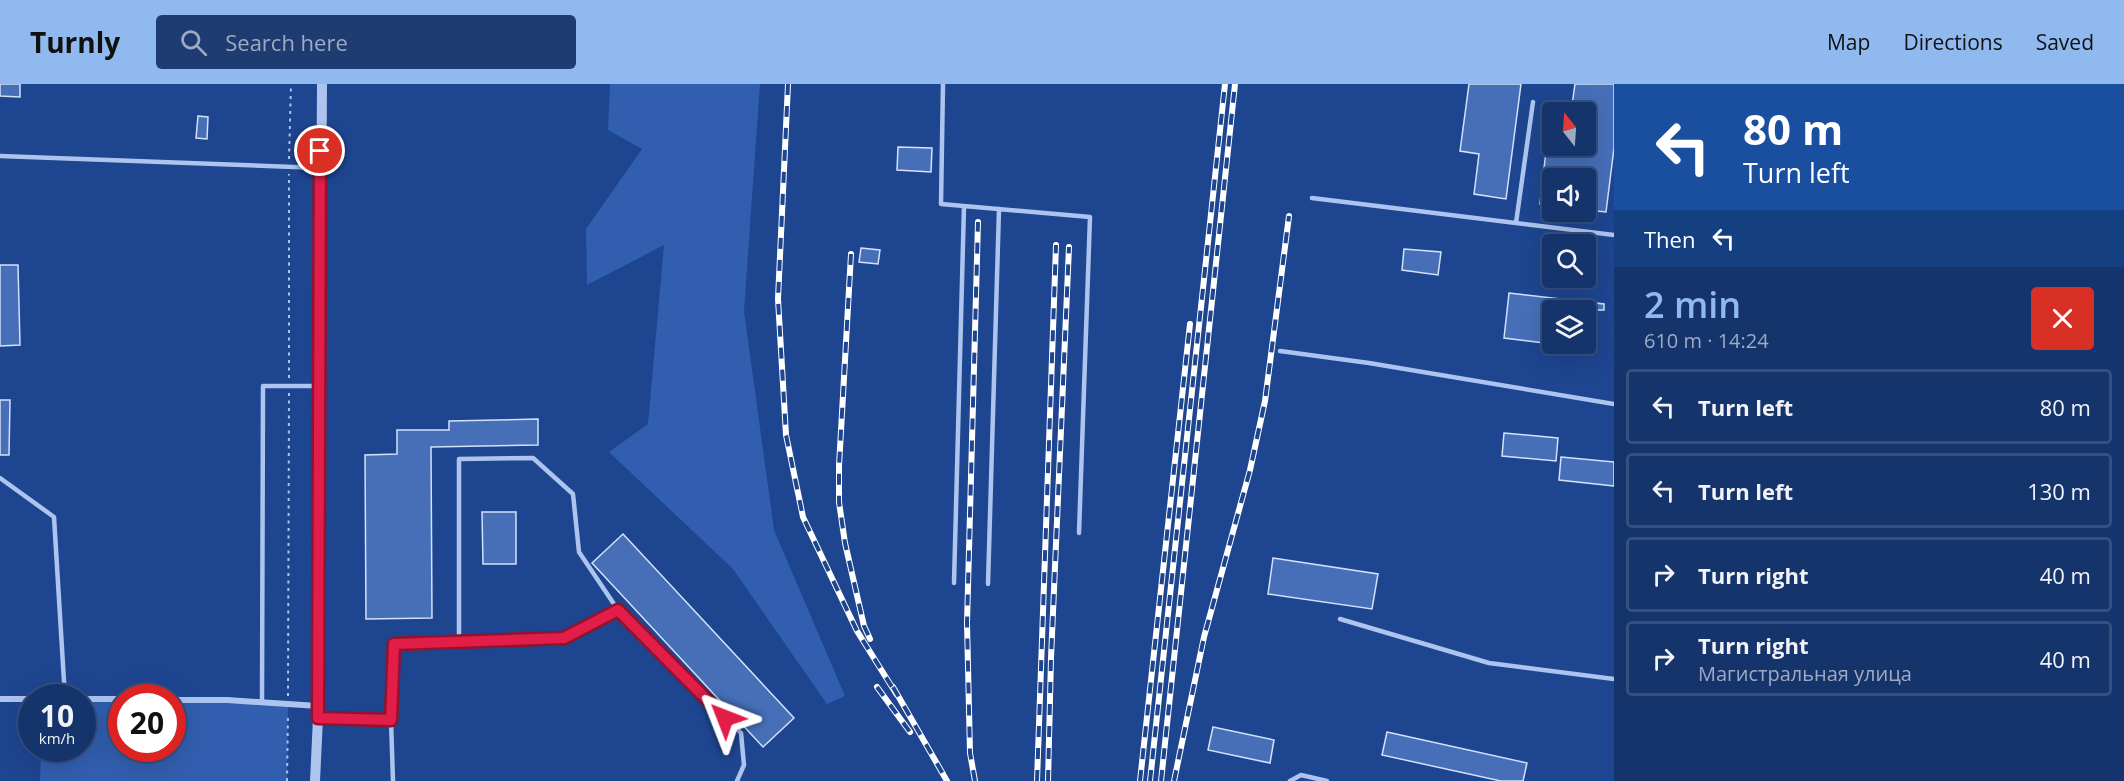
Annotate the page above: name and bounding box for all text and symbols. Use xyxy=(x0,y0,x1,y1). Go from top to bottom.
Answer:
search box xyxy=(156,15,576,69)
text: Turnly xyxy=(30,23,120,61)
icon: search xyxy=(177,26,210,59)
text: Search here xyxy=(225,27,348,57)
text: Map xyxy=(1827,28,1870,56)
text: Directions xyxy=(1903,28,2003,56)
text: Saved xyxy=(2036,28,2094,56)
text: 80 m xyxy=(1743,100,1843,157)
north arrow xyxy=(1542,102,1596,156)
map controls xyxy=(1542,102,1596,354)
icon: left xyxy=(1644,108,1722,186)
pin xyxy=(294,125,345,176)
icon: arrive xyxy=(303,134,336,167)
text: Turn left xyxy=(1743,154,1850,191)
button: sound xyxy=(1542,168,1596,222)
icon: left xyxy=(1707,222,1740,255)
text: Then xyxy=(1644,224,1695,254)
button: search xyxy=(1542,234,1596,288)
text: 2 min xyxy=(1644,280,1741,329)
button: close xyxy=(2031,287,2094,350)
button: layers xyxy=(1542,300,1596,354)
text: 610 m · 14:24 xyxy=(1644,327,1769,354)
icon: left xyxy=(1647,390,1680,423)
text: Turn left xyxy=(1698,392,1793,422)
text: 80 m xyxy=(2040,392,2091,422)
icon: left xyxy=(1647,474,1680,507)
text: Turn left xyxy=(1698,476,1793,506)
text: 130 m xyxy=(2027,476,2091,506)
icon: right xyxy=(1647,558,1680,591)
text: Turn right xyxy=(1698,560,1809,590)
text: 40 m xyxy=(2040,560,2091,590)
text: Turn right xyxy=(1698,630,1809,660)
icon: right xyxy=(1647,642,1680,675)
text: 40 m xyxy=(2040,644,2091,674)
text: Магистральная улица xyxy=(1698,660,1912,687)
speed limit sign: 20 xyxy=(108,684,186,762)
position arrow xyxy=(693,686,757,750)
text: 10 xyxy=(40,695,74,736)
text: km/h xyxy=(39,728,75,748)

